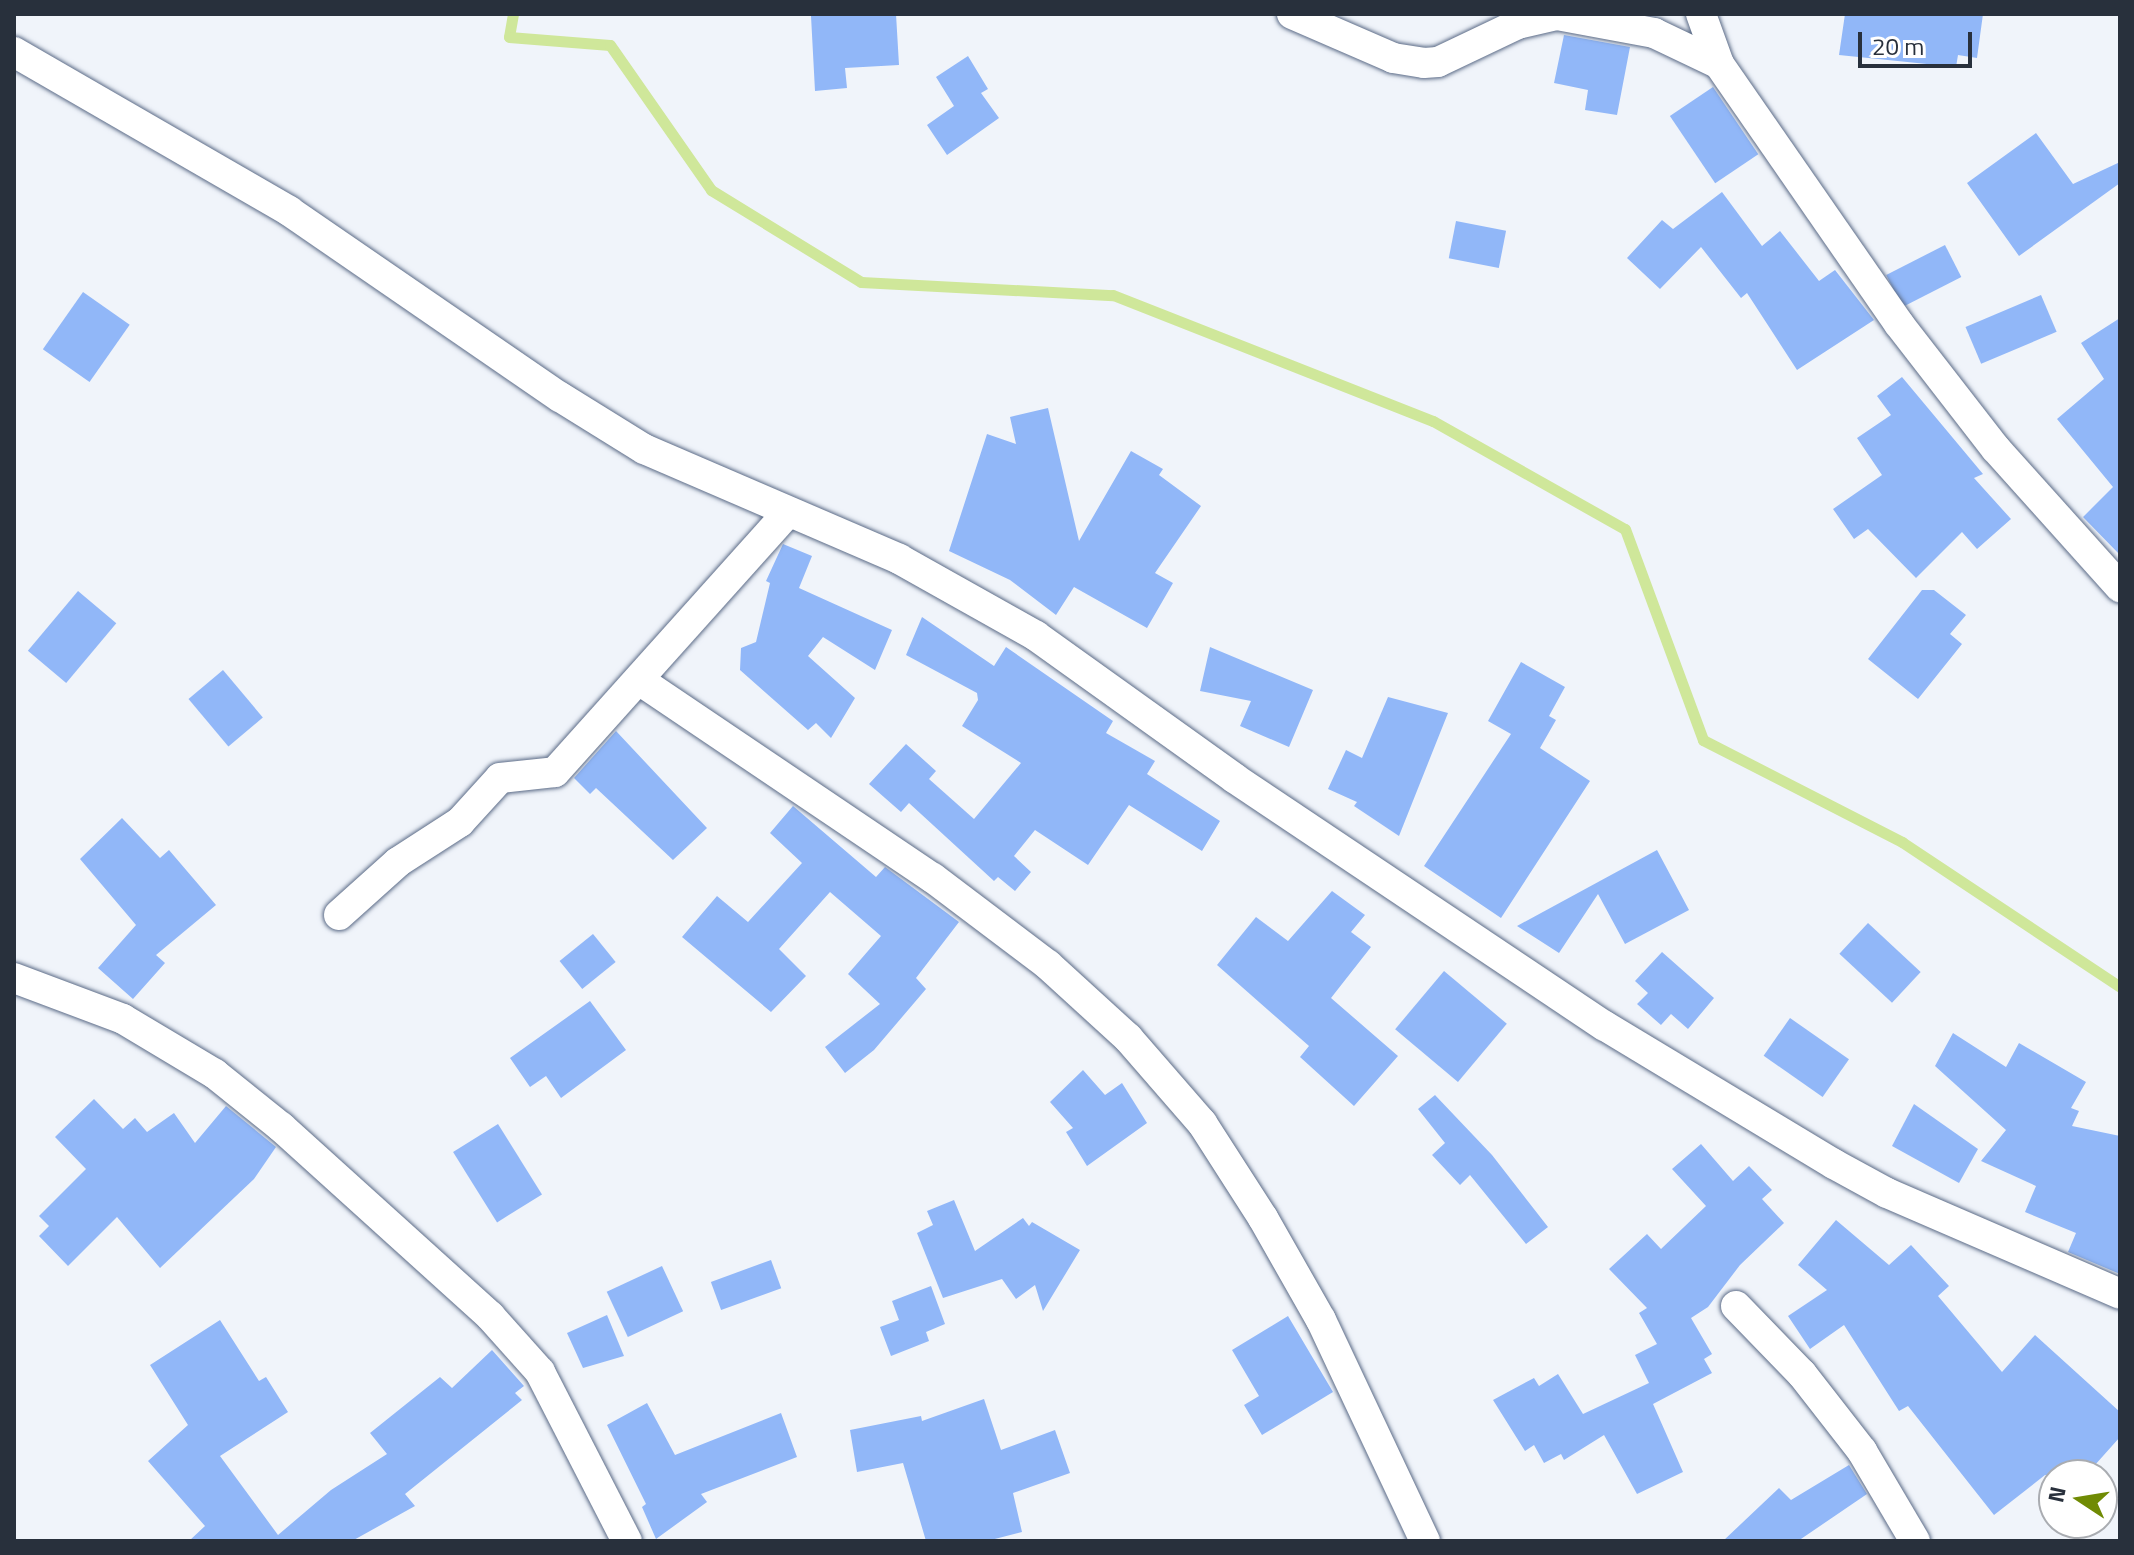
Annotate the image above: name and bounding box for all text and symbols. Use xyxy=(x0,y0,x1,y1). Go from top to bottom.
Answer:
scale bar xyxy=(1862,16,1976,66)
text: 20 m xyxy=(1872,28,1924,64)
north arrow xyxy=(2038,1459,2118,1539)
text: N xyxy=(2038,1483,2075,1505)

